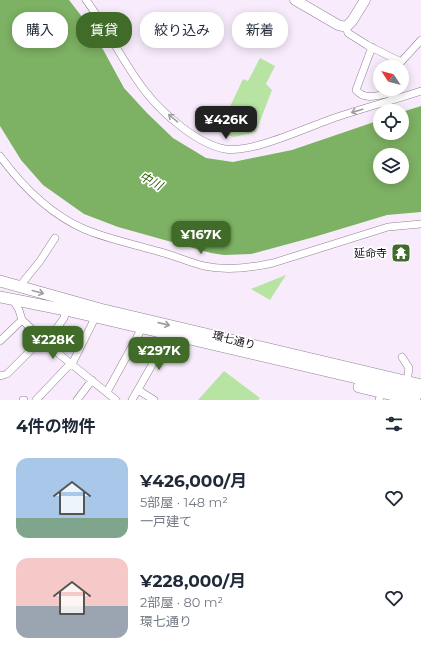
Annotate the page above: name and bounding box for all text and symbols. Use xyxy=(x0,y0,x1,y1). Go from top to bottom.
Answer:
chip: 購入 xyxy=(12,12,68,48)
chip: 賃貸 xyxy=(76,12,132,48)
chip: 絞り込み xyxy=(140,12,224,48)
chip: 新着 xyxy=(232,12,288,48)
north arrow xyxy=(373,60,409,96)
map controls xyxy=(373,60,409,184)
button: locate xyxy=(373,104,409,140)
pin: ¥426K xyxy=(198,106,254,140)
one-way arrow xyxy=(351,108,364,115)
text: ¥426K xyxy=(204,111,248,127)
one-way arrow xyxy=(167,114,178,123)
button: layers xyxy=(373,148,409,184)
water label: 中川 xyxy=(137,168,167,194)
pin: ¥167K xyxy=(173,221,229,255)
text: ¥167K xyxy=(181,226,221,242)
temple icon: 延命寺 xyxy=(390,242,412,264)
place label: 延命寺 xyxy=(354,246,387,260)
one-way arrow xyxy=(31,289,44,296)
one-way arrow xyxy=(157,320,170,328)
pin: ¥228K xyxy=(25,326,81,360)
street label: 環七通り xyxy=(211,328,257,352)
text: ¥228K xyxy=(31,331,75,347)
pin: ¥297K xyxy=(131,337,187,371)
text: ¥297K xyxy=(137,342,181,358)
icon: filters xyxy=(383,413,405,435)
text: 4件の物件 xyxy=(16,416,96,436)
text: ¥426,000/月 xyxy=(140,471,247,491)
icon: home xyxy=(48,474,96,522)
icon: heart xyxy=(383,487,405,509)
text: 5部屋 · 148 m² xyxy=(140,494,228,510)
text: 一戸建て xyxy=(140,513,192,529)
text: ¥228,000/月 xyxy=(140,571,246,591)
icon: home xyxy=(48,574,96,622)
icon: heart xyxy=(383,587,405,609)
text: 2部屋 · 80 m² xyxy=(140,594,223,610)
text: 環七通り xyxy=(140,613,192,629)

